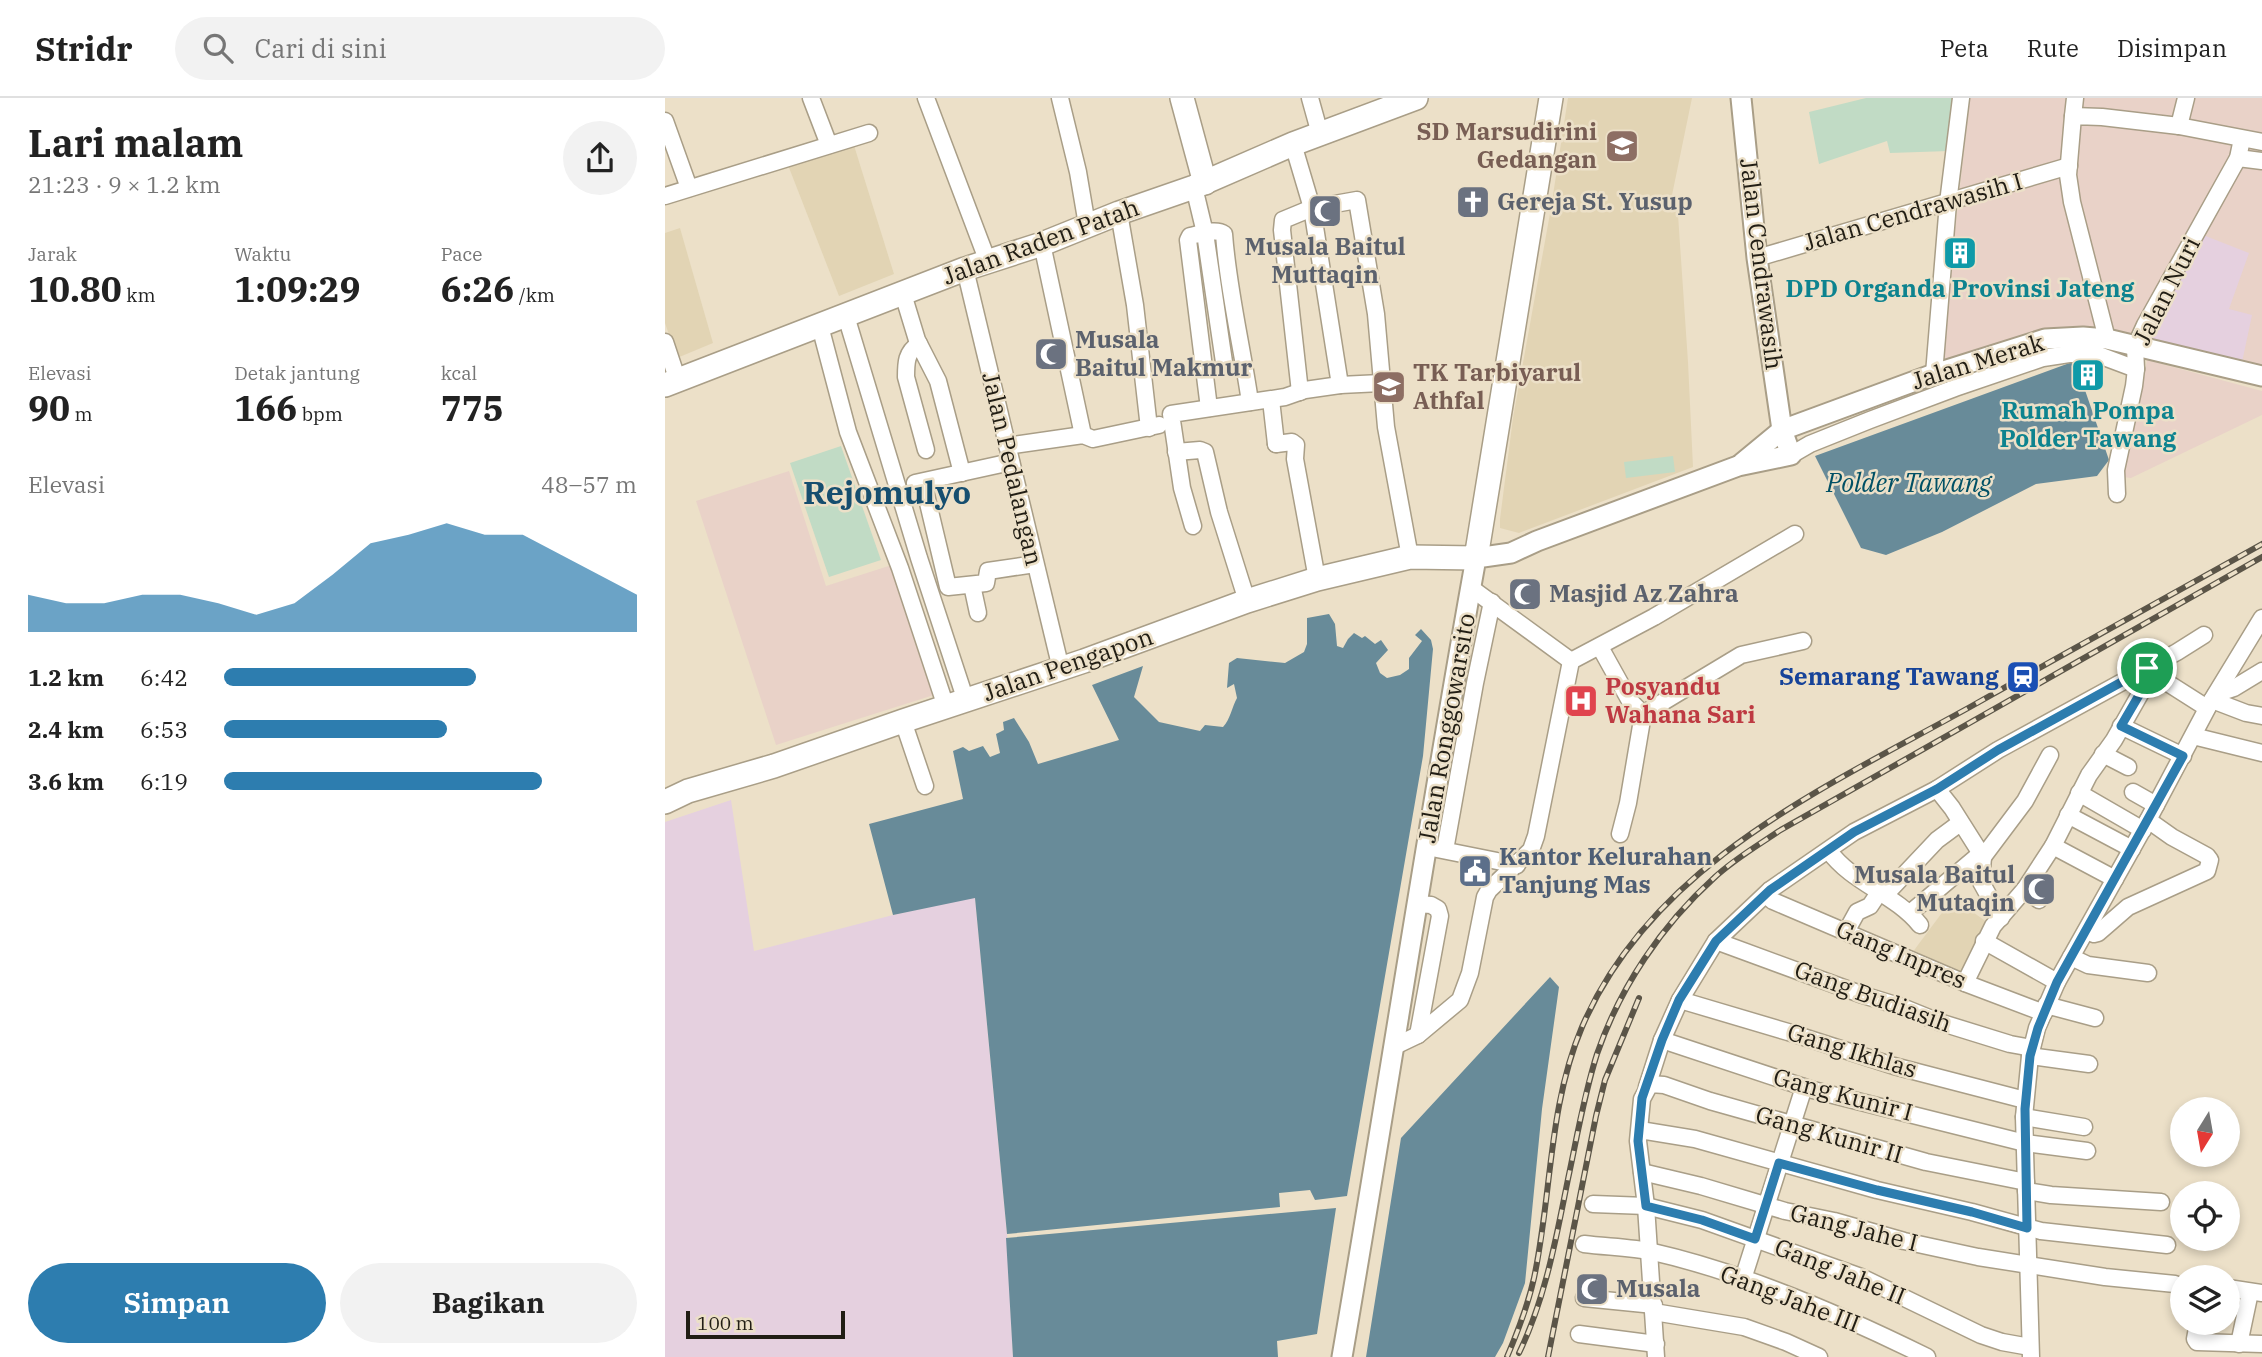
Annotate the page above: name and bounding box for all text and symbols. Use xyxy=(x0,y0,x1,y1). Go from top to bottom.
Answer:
search box xyxy=(175,17,665,80)
text: Stridr xyxy=(35,27,133,70)
icon: search xyxy=(199,29,237,67)
text: Cari di sini xyxy=(255,31,387,65)
text: Peta xyxy=(1940,32,1989,64)
text: Rute xyxy=(2027,32,2079,64)
text: Disimpan xyxy=(2117,32,2227,64)
place label: SD Marsudirini Gedangan xyxy=(1416,115,1597,175)
text: Lari malam xyxy=(28,118,244,167)
button: share xyxy=(563,121,637,195)
school or university icon: SD Marsudirini Gedangan xyxy=(1603,127,1641,165)
street label: Jalan Cendrawasih xyxy=(1733,156,1791,371)
street label: Jalan Cendrawasih I xyxy=(1799,164,2026,258)
text: 21:23 · 9 × 1.2 km xyxy=(28,169,221,199)
church icon: Gereja St. Yusup xyxy=(1454,183,1492,221)
place label: Gereja St. Yusup xyxy=(1497,185,1693,217)
street label: Jalan Raden Patah xyxy=(938,191,1143,291)
mosque icon: Musala Baitul Muttaqin xyxy=(1306,192,1344,230)
place label: Musala Baitul Muttaqin xyxy=(1245,230,1406,290)
street label: Jalan Nuri xyxy=(2125,231,2207,350)
building icon: DPD Organda Provinsi Jateng xyxy=(1941,234,1979,272)
text: Jarak xyxy=(28,242,77,266)
text: Waktu xyxy=(234,242,291,266)
text: Pace xyxy=(441,242,482,266)
text: 10.80 xyxy=(28,266,122,312)
text: 1:09:29 xyxy=(234,266,361,312)
text: 6:26 xyxy=(441,266,514,312)
place label: DPD Organda Provinsi Jateng xyxy=(1786,272,2135,304)
text: km xyxy=(122,283,156,307)
text: /km xyxy=(514,283,555,307)
place label: Musala Baitul Makmur xyxy=(1075,323,1252,383)
street label: Jalan Merak xyxy=(1908,326,2048,396)
mosque icon: Musala Baitul Makmur xyxy=(1032,335,1070,373)
place label: TK Tarbiyarul Athfal xyxy=(1413,356,1581,416)
building icon: Rumah Pompa Polder Tawang xyxy=(2069,356,2107,394)
text: Elevasi xyxy=(28,361,92,385)
text: Detak jantung xyxy=(234,361,360,385)
text: kcal xyxy=(441,361,477,385)
school or university icon: TK Tarbiyarul Athfal xyxy=(1370,368,1408,406)
street label: Jalan Pedalangan xyxy=(975,369,1051,569)
text: 90 xyxy=(28,385,70,431)
text: 166 xyxy=(234,385,297,431)
text: 775 xyxy=(441,385,504,431)
place label: Rumah Pompa Polder Tawang xyxy=(1999,394,2177,454)
text: m xyxy=(70,402,93,426)
text: bpm xyxy=(297,402,343,426)
water label: Polder Tawang xyxy=(1825,465,1992,499)
text: Elevasi xyxy=(28,469,105,499)
text: 48–57 m xyxy=(541,469,637,499)
district label: Rejomulyo xyxy=(803,471,971,513)
mosque icon: Masjid Az Zahra xyxy=(1506,575,1544,613)
place label: Masjid Az Zahra xyxy=(1549,577,1739,609)
street label: Jalan Ronggowarsito xyxy=(1410,611,1482,845)
street label: Jalan Pengapon xyxy=(978,620,1157,708)
pin xyxy=(2117,638,2177,698)
icon: arrive xyxy=(2128,649,2166,687)
station icon: Semarang Tawang xyxy=(2004,658,2042,696)
place label: Semarang Tawang xyxy=(1779,660,1999,692)
text: 1.2 km xyxy=(28,662,104,692)
text: 6:42 xyxy=(140,662,188,692)
place label: Posyandu Wahana Sari xyxy=(1605,670,1755,730)
hospital icon: Posyandu Wahana Sari xyxy=(1562,682,1600,720)
text: 2.4 km xyxy=(28,714,104,744)
text: 6:53 xyxy=(140,714,188,744)
text: 3.6 km xyxy=(28,766,104,796)
text: 6:19 xyxy=(140,766,188,796)
place label: Kantor Kelurahan Tanjung Mas xyxy=(1499,840,1713,900)
public building icon: Kantor Kelurahan Tanjung Mas xyxy=(1456,852,1494,890)
place label: Musala Baitul Mutaqin xyxy=(1854,858,2015,918)
mosque icon: Musala Baitul Mutaqin xyxy=(2020,870,2058,908)
street label: Gang Inpres xyxy=(1832,912,1971,996)
street label: Gang Budiasih xyxy=(1790,953,1956,1039)
street label: Gang Ikhlas xyxy=(1784,1015,1921,1085)
street label: Gang Kunir I xyxy=(1770,1060,1917,1128)
north arrow xyxy=(2170,1097,2240,1167)
map controls xyxy=(2170,1097,2240,1335)
street label: Gang Kunir II xyxy=(1752,1098,1907,1170)
button: locate xyxy=(2170,1181,2240,1251)
street label: Gang Jahe I xyxy=(1787,1196,1921,1258)
street label: Gang Jahe II xyxy=(1770,1230,1911,1312)
street label: Gang Jahe III xyxy=(1716,1257,1865,1339)
button: Simpan xyxy=(28,1263,326,1343)
button: Bagikan xyxy=(340,1263,637,1343)
button: layers xyxy=(2170,1265,2240,1335)
mosque icon: Musala xyxy=(1573,1270,1611,1308)
place label: Musala xyxy=(1616,1272,1701,1304)
scale bar xyxy=(686,1308,845,1340)
text: 100 m xyxy=(697,1311,754,1335)

